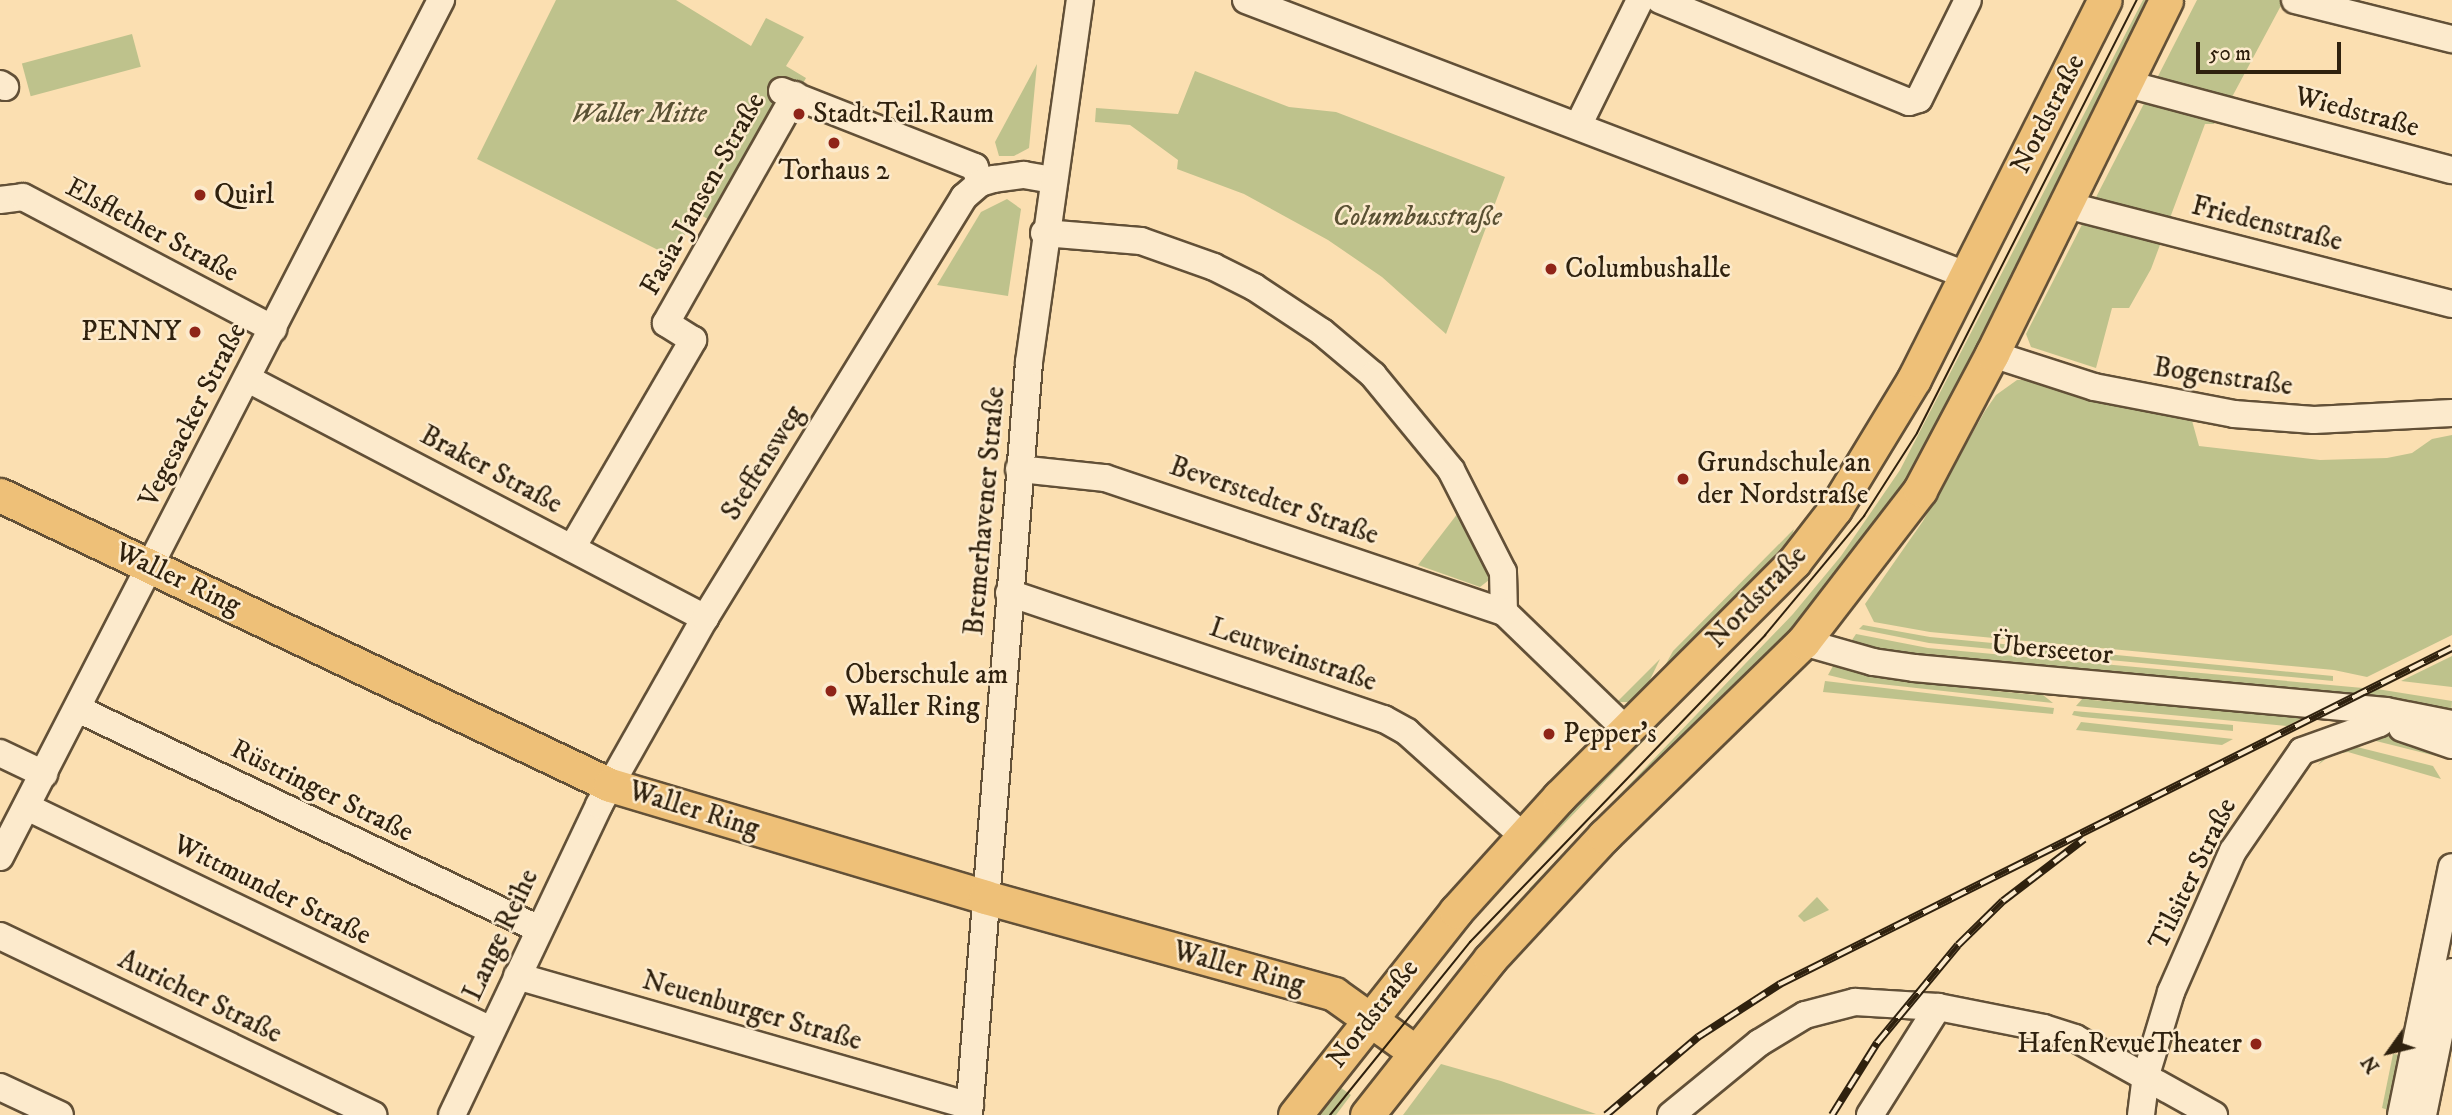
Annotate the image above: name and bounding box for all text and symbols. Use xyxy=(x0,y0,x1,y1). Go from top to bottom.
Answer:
scale bar xyxy=(2200,28,2345,72)
text: 50 m xyxy=(2209,41,2251,67)
street label: Nordstraße xyxy=(2004,49,2092,179)
street label: Wiedstraße xyxy=(2291,79,2423,145)
street label: Fasia-Jansen-Straße xyxy=(633,87,773,301)
park label: Waller Mitte xyxy=(571,97,707,131)
place label: Stadt.Teil.Raum xyxy=(813,97,994,131)
marker: Stadt.Teil.Raum xyxy=(791,106,807,122)
marker: Torhaus 2 xyxy=(826,135,842,151)
place label: Torhaus 2 xyxy=(778,154,890,188)
street label: Elsflether Straße xyxy=(60,170,244,290)
place label: Quirl xyxy=(214,178,274,212)
marker: Quirl xyxy=(192,187,208,203)
street label: Friedenstraße xyxy=(2188,189,2346,259)
park label: Columbusstraße xyxy=(1332,200,1502,234)
place label: Columbushalle xyxy=(1565,252,1731,286)
marker: Columbushalle xyxy=(1543,261,1559,277)
place label: PENNY xyxy=(81,315,181,349)
street label: Vegesacker Straße xyxy=(132,317,254,513)
marker: PENNY xyxy=(187,324,203,340)
street label: Bogenstraße xyxy=(2151,351,2295,403)
street label: Bremerhavener Straße xyxy=(957,385,1013,637)
street label: Steffensweg xyxy=(714,399,812,527)
street label: Braker Straße xyxy=(414,419,568,521)
place label: Grundschule an der Nordstraße xyxy=(1697,446,1871,512)
street label: Beverstedter Straße xyxy=(1165,449,1383,553)
marker: Grundschule an der Nordstraße xyxy=(1675,471,1691,487)
street label: Waller Ring xyxy=(110,535,246,623)
street label: Nordstraße xyxy=(1700,539,1814,655)
street label: Leutweinstraße xyxy=(1205,611,1381,699)
street label: Überseetor xyxy=(1990,628,2114,672)
place label: Oberschule am Waller Ring xyxy=(845,658,1008,724)
marker: Oberschule am Waller Ring xyxy=(823,683,839,699)
place label: Pepper's xyxy=(1563,717,1657,751)
marker: Pepper's xyxy=(1541,726,1557,742)
street label: Rüstringer Straße xyxy=(225,732,419,850)
street label: Waller Ring xyxy=(625,774,763,846)
street label: Tilsiter Straße xyxy=(2142,793,2244,955)
street label: Wittmunder Straße xyxy=(168,828,376,952)
street label: Lange Reihe xyxy=(456,864,546,1006)
street label: Waller Ring xyxy=(1170,934,1308,1002)
street label: Auricher Straße xyxy=(113,943,287,1051)
street label: Nordstraße xyxy=(1320,953,1426,1075)
street label: Neuenburger Straße xyxy=(638,964,866,1058)
north arrow xyxy=(2354,1017,2424,1087)
place label: HafenRevueTheater xyxy=(2017,1027,2242,1061)
marker: HafenRevueTheater xyxy=(2248,1036,2264,1052)
text: N xyxy=(2357,1051,2385,1077)

